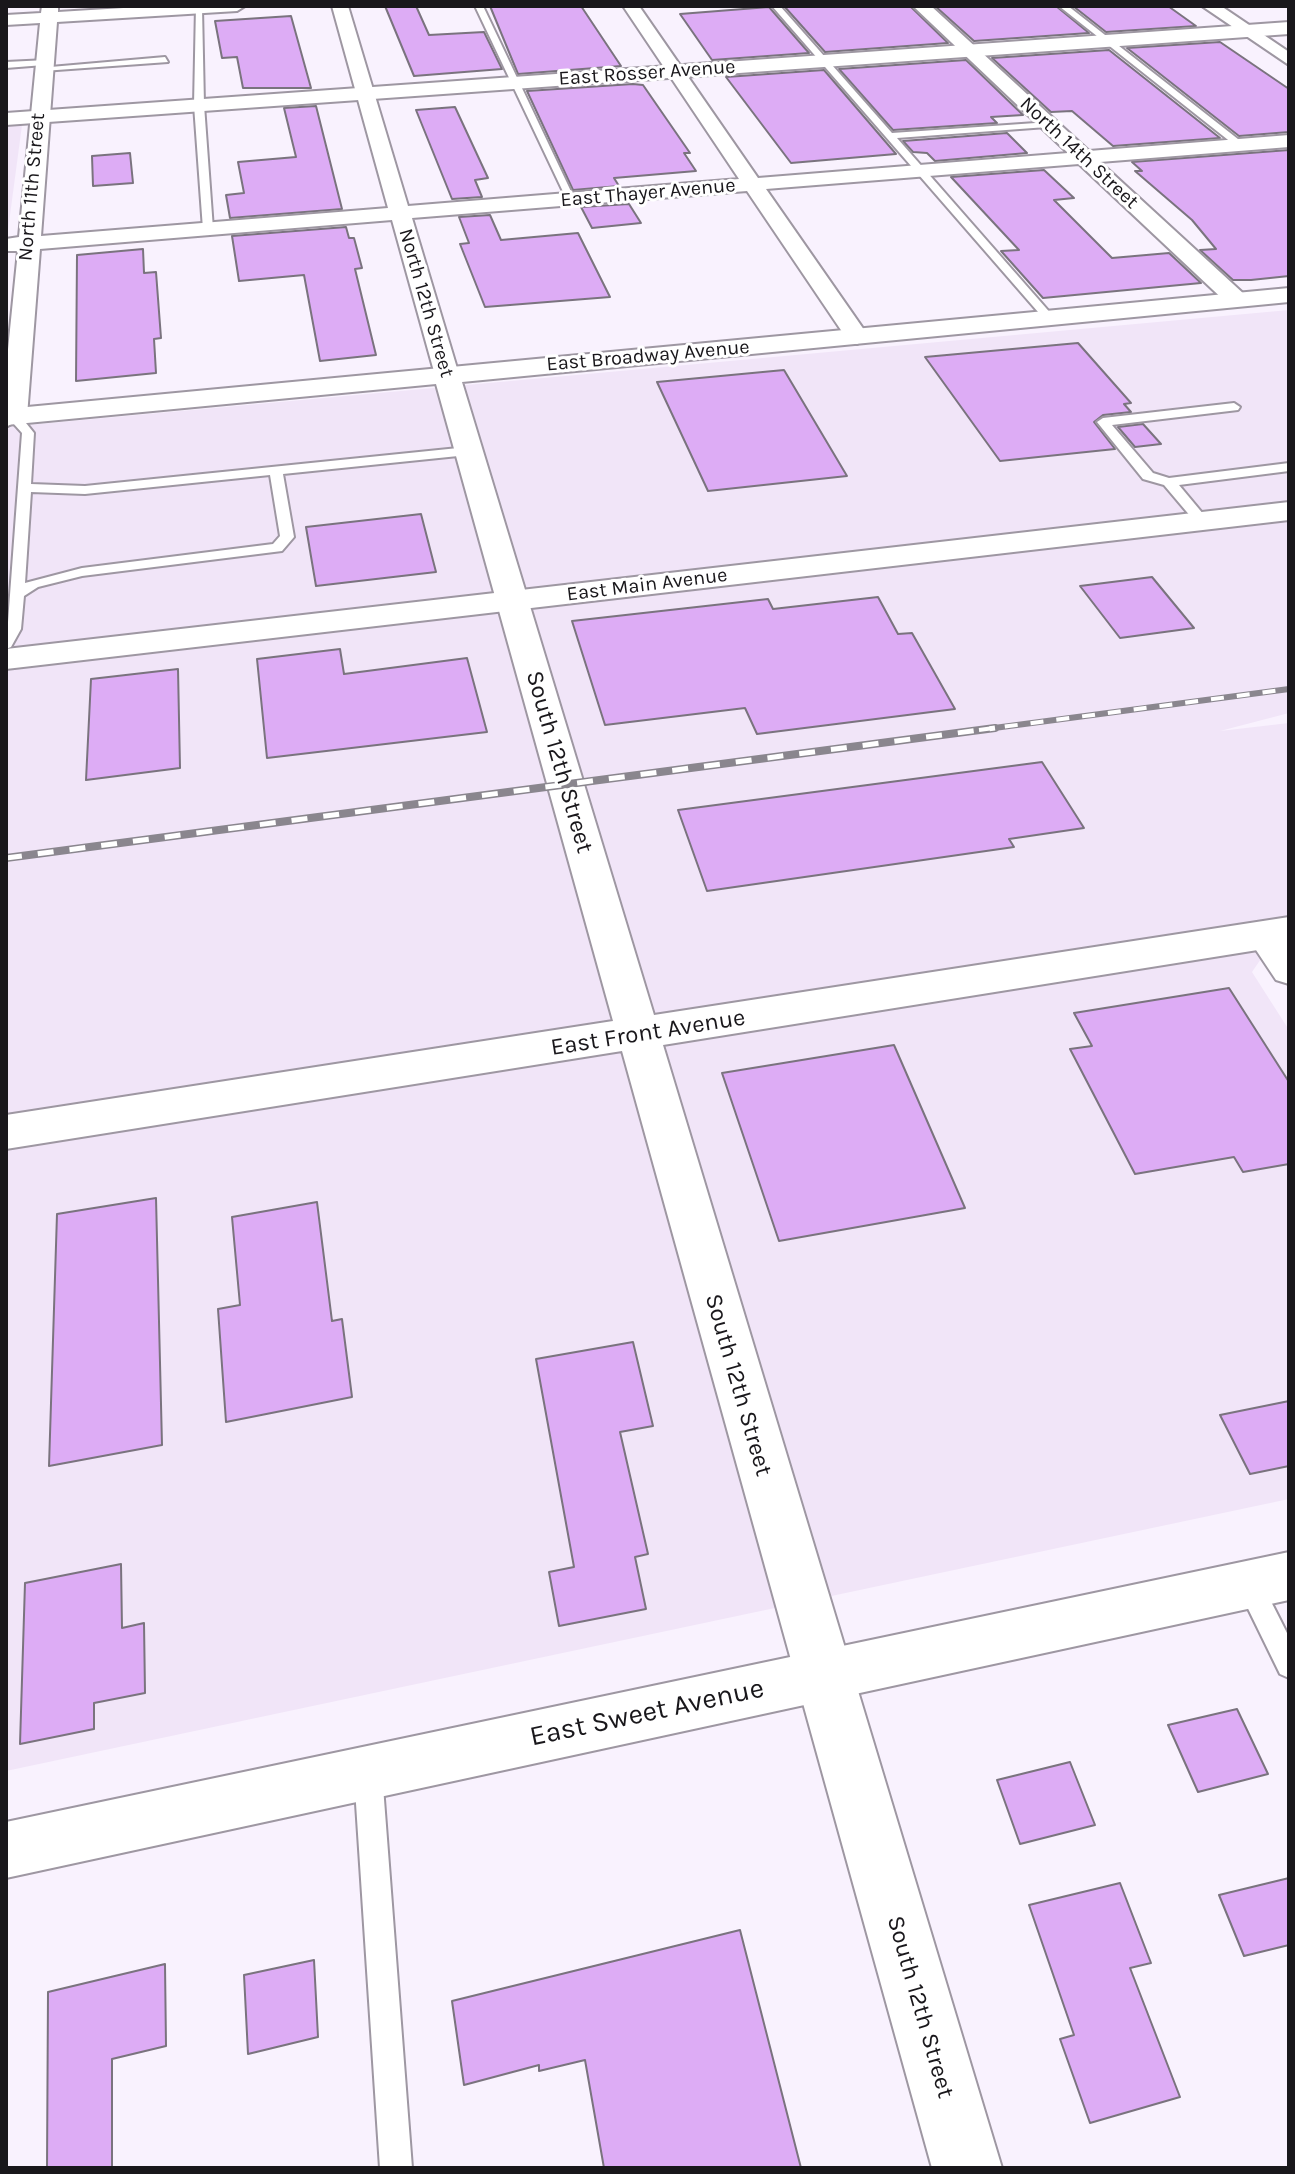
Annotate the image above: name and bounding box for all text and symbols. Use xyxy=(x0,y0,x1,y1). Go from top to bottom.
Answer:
street label: East Rosser Avenue xyxy=(558,55,736,91)
street label: North 14th Street xyxy=(1015,92,1143,214)
street label: North 11th Street xyxy=(14,112,50,262)
street label: East Thayer Avenue xyxy=(560,173,736,213)
street label: North 12th Street xyxy=(393,226,459,380)
street label: East Broadway Avenue xyxy=(545,335,751,377)
street label: East Main Avenue xyxy=(565,563,729,607)
street label: South 12th Street xyxy=(519,668,599,856)
street label: East Front Avenue xyxy=(549,1003,747,1063)
street label: South 12th Street xyxy=(698,1291,778,1479)
street label: East Sweet Avenue xyxy=(527,1672,767,1754)
street label: South 12th Street xyxy=(880,1913,960,2101)

